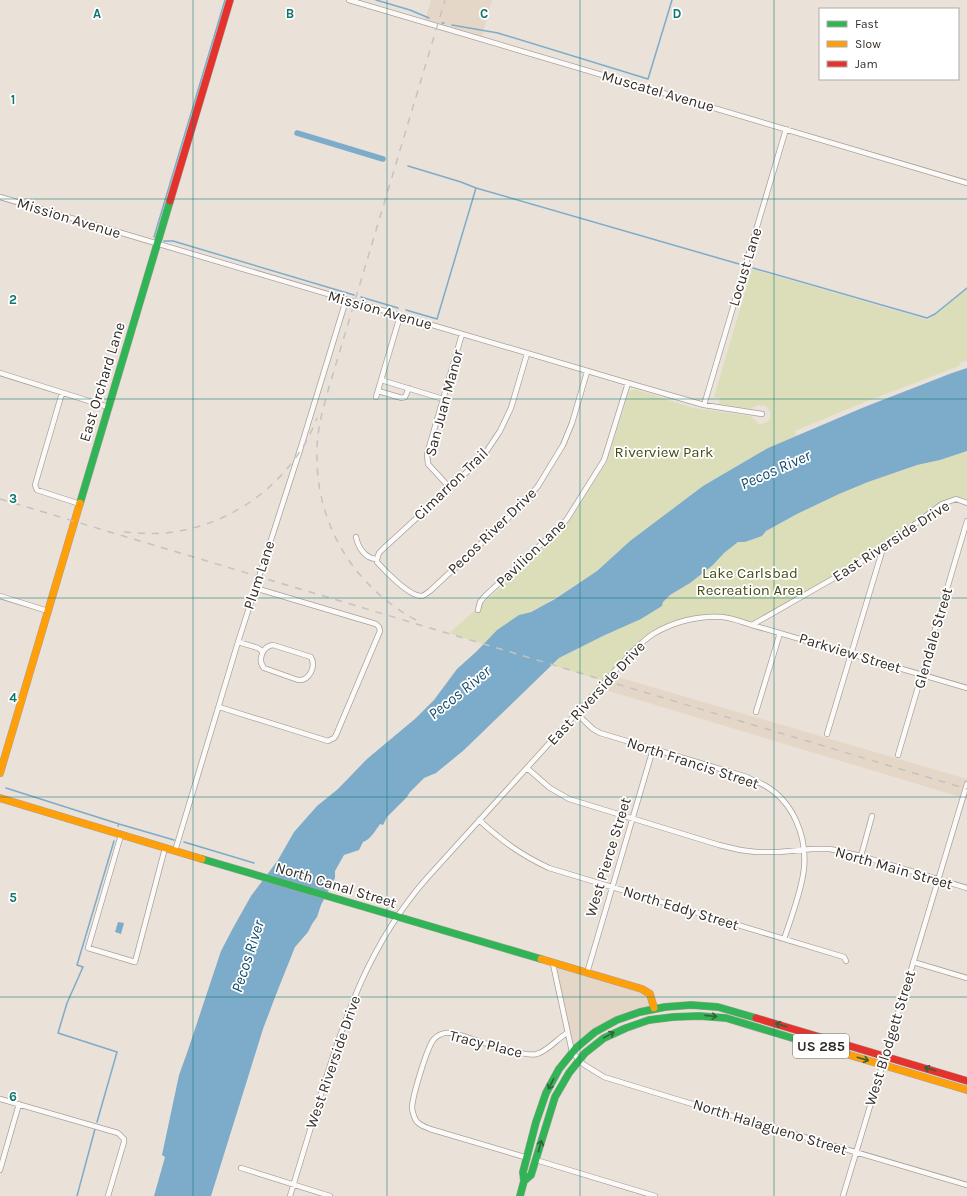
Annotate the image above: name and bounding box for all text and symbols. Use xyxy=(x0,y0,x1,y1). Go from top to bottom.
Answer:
text: A xyxy=(93,6,101,21)
text: B xyxy=(286,6,294,21)
text: C xyxy=(480,6,488,21)
text: D xyxy=(673,6,682,21)
legend xyxy=(819,8,959,80)
text: Fast xyxy=(855,17,879,31)
text: Slow xyxy=(855,37,881,51)
text: Jam xyxy=(855,57,878,71)
street label: Muscatel Avenue xyxy=(600,66,716,116)
text: 1 xyxy=(11,92,15,107)
street label: Mission Avenue xyxy=(15,194,123,242)
street label: Locust Lane xyxy=(725,226,765,308)
street label: Mission Avenue xyxy=(326,287,434,333)
text: 2 xyxy=(9,292,17,307)
street label: East Orchard Lane xyxy=(75,320,129,444)
street label: San Juan Manor xyxy=(421,347,467,458)
park label: Riverview Park xyxy=(615,443,713,461)
street label: Cimarron Trail xyxy=(410,444,492,524)
water label: Pecos River xyxy=(737,445,814,493)
street label: Pecos River Drive xyxy=(444,484,540,578)
text: 3 xyxy=(9,491,17,506)
street label: East Riverside Drive xyxy=(829,497,953,585)
street label: Pavilion Lane xyxy=(492,515,570,591)
street label: Plum Lane xyxy=(239,538,279,612)
park label: Lake Carlsbad Recreation Area xyxy=(697,564,803,599)
street label: Glendale Street xyxy=(910,585,956,691)
street label: Parkview Street xyxy=(797,629,904,677)
street label: East Riverside Drive xyxy=(543,637,649,749)
water label: Pecos River xyxy=(424,661,495,723)
text: 4 xyxy=(9,690,17,705)
street label: North Francis Street xyxy=(625,733,762,793)
street label: West Pierce Street xyxy=(581,795,635,919)
street label: North Main Street xyxy=(833,843,955,893)
street label: North Canal Street xyxy=(273,858,399,912)
street label: North Eddy Street xyxy=(621,882,741,934)
text: 5 xyxy=(9,890,17,905)
water label: Pecos River xyxy=(227,917,268,995)
street label: West Blodgett Street xyxy=(861,968,919,1108)
street label: West Riverside Drive xyxy=(302,993,364,1131)
one-way arrow xyxy=(705,1013,718,1020)
one-way arrow xyxy=(774,1021,787,1028)
street label: Tracy Place xyxy=(448,1026,524,1062)
one-way arrow xyxy=(602,1031,614,1039)
road number: US 285 xyxy=(793,1034,849,1058)
one-way arrow xyxy=(857,1056,870,1063)
one-way arrow xyxy=(923,1065,936,1072)
one-way arrow xyxy=(547,1078,554,1090)
text: 6 xyxy=(9,1089,17,1104)
street label: North Halagueno Street xyxy=(691,1095,850,1159)
one-way arrow xyxy=(537,1140,544,1153)

